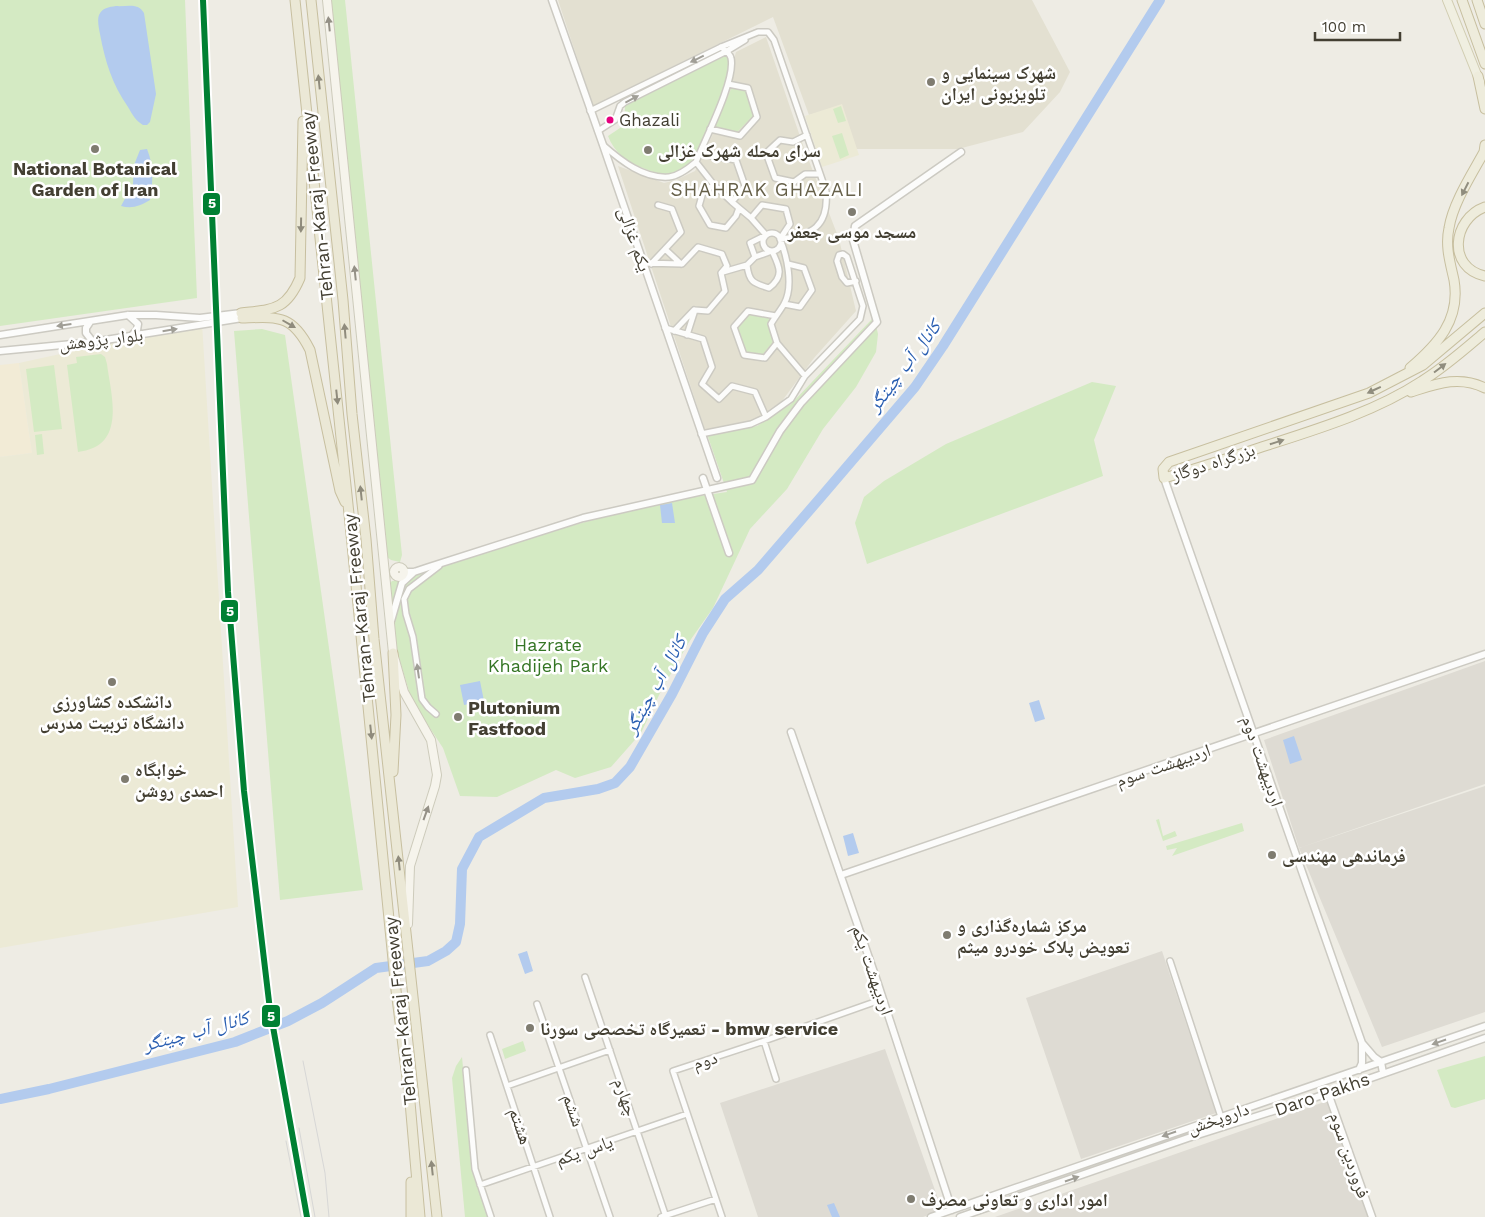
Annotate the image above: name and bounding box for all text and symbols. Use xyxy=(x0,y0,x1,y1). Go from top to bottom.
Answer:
scale bar xyxy=(1315,10,1400,42)
one-way arrow xyxy=(325,16,333,32)
text: 100 m xyxy=(1322,18,1366,36)
one-way arrow xyxy=(690,55,704,63)
place label: شهرک سینمایی و تلویزیونی ایران xyxy=(941,62,1056,105)
one-way arrow xyxy=(315,74,323,90)
marker: شهرک سینمایی و تلویزیونی ایران xyxy=(925,76,937,88)
one-way arrow xyxy=(625,95,639,103)
street label: Tehran-Karaj Freeway xyxy=(297,110,337,301)
place label: Ghazali xyxy=(619,110,680,130)
marker: Ghazali xyxy=(605,115,615,125)
place label: سرای محله شهرک غزالی xyxy=(658,140,821,162)
marker: National Botanical Garden of Iran xyxy=(89,143,101,155)
marker: سرای محله شهرک غزالی xyxy=(642,144,654,156)
place label: National Botanical Garden of Iran xyxy=(13,158,177,200)
district label: SHAHRAK GHAZALI xyxy=(670,178,864,201)
one-way arrow xyxy=(1461,182,1469,197)
line badge: 5 xyxy=(202,192,221,216)
text: 5 xyxy=(208,195,216,211)
street label: یکم غزالی xyxy=(612,204,656,275)
marker: مسجد موسی جعفر xyxy=(846,206,858,218)
one-way arrow xyxy=(296,217,304,233)
place label: مسجد موسی جعفر xyxy=(787,221,916,243)
one-way arrow xyxy=(351,265,359,281)
water label: کانال آب چیتگر xyxy=(861,313,948,418)
one-way arrow xyxy=(281,320,296,328)
one-way arrow xyxy=(56,322,72,330)
street label: بلوار پژوهش xyxy=(58,323,144,356)
one-way arrow xyxy=(341,323,349,339)
one-way arrow xyxy=(162,326,178,334)
one-way arrow xyxy=(1433,363,1447,373)
one-way arrow xyxy=(1367,387,1381,395)
one-way arrow xyxy=(333,389,341,405)
one-way arrow xyxy=(1269,438,1284,446)
street label: بزرگراه دوگاز xyxy=(1168,439,1258,486)
one-way arrow xyxy=(357,484,365,500)
street label: Tehran-Karaj Freeway xyxy=(339,512,379,703)
line badge: 5 xyxy=(220,599,239,623)
text: 5 xyxy=(226,603,234,619)
water label: کانال آب چیتگر xyxy=(618,629,693,740)
park label: Hazrate Khadijeh Park xyxy=(488,634,608,676)
one-way arrow xyxy=(414,663,422,679)
marker: دانشکده کشاورزی دانشگاه تربیت مدرس xyxy=(106,676,118,688)
place label: دانشکده کشاورزی دانشگاه تربیت مدرس xyxy=(40,691,184,734)
place label: Plutonium Fastfood xyxy=(468,697,560,739)
marker: Plutonium Fastfood xyxy=(452,711,464,723)
street label: اردیبهشت دوم xyxy=(1236,713,1288,810)
one-way arrow xyxy=(367,725,375,741)
street label: اردیبهشت سوم xyxy=(1113,739,1214,793)
place label: خوابگاه احمدی روشن xyxy=(135,759,224,802)
marker: خوابگاه احمدی روشن xyxy=(119,773,131,785)
one-way arrow xyxy=(423,805,430,820)
place label: فرماندهی مهندسی xyxy=(1282,845,1406,867)
marker: فرماندهی مهندسی xyxy=(1266,849,1278,861)
one-way arrow xyxy=(395,855,403,871)
street label: Tehran-Karaj Freeway xyxy=(380,915,420,1106)
place label: مرکز شماره‌گذاری و تعویض پلاک خودرو میثم xyxy=(957,915,1130,959)
street label: اردیبهشت یکم xyxy=(846,922,898,1018)
marker: مرکز شماره‌گذاری و تعویض پلاک خودرو میثم xyxy=(941,929,953,941)
line badge: 5 xyxy=(261,1004,281,1028)
water label: کانال آب چیتگر xyxy=(139,1005,254,1057)
text: 5 xyxy=(267,1008,275,1024)
place label: تعمیرگاه تخصصی سورنا - bmw service xyxy=(540,1018,838,1040)
marker: تعمیرگاه تخصصی سورنا - bmw service xyxy=(524,1022,536,1034)
one-way arrow xyxy=(1431,1038,1446,1046)
street label: دوم xyxy=(690,1046,720,1076)
street label: Daro Pakhs xyxy=(1272,1068,1372,1120)
street label: چهارم xyxy=(608,1075,642,1119)
street label: ششم xyxy=(557,1091,589,1130)
street label: داروپخش xyxy=(1185,1098,1252,1139)
street label: هشتم xyxy=(503,1105,537,1148)
street label: فروردین سوم xyxy=(1324,1109,1375,1201)
street label: یاس یکم xyxy=(553,1130,616,1171)
one-way arrow xyxy=(1162,1131,1177,1138)
one-way arrow xyxy=(428,1160,436,1176)
one-way arrow xyxy=(1065,1175,1080,1182)
place label: امور اداری و تعاونی مصرف xyxy=(921,1189,1108,1211)
marker: امور اداری و تعاونی مصرف xyxy=(905,1193,917,1205)

